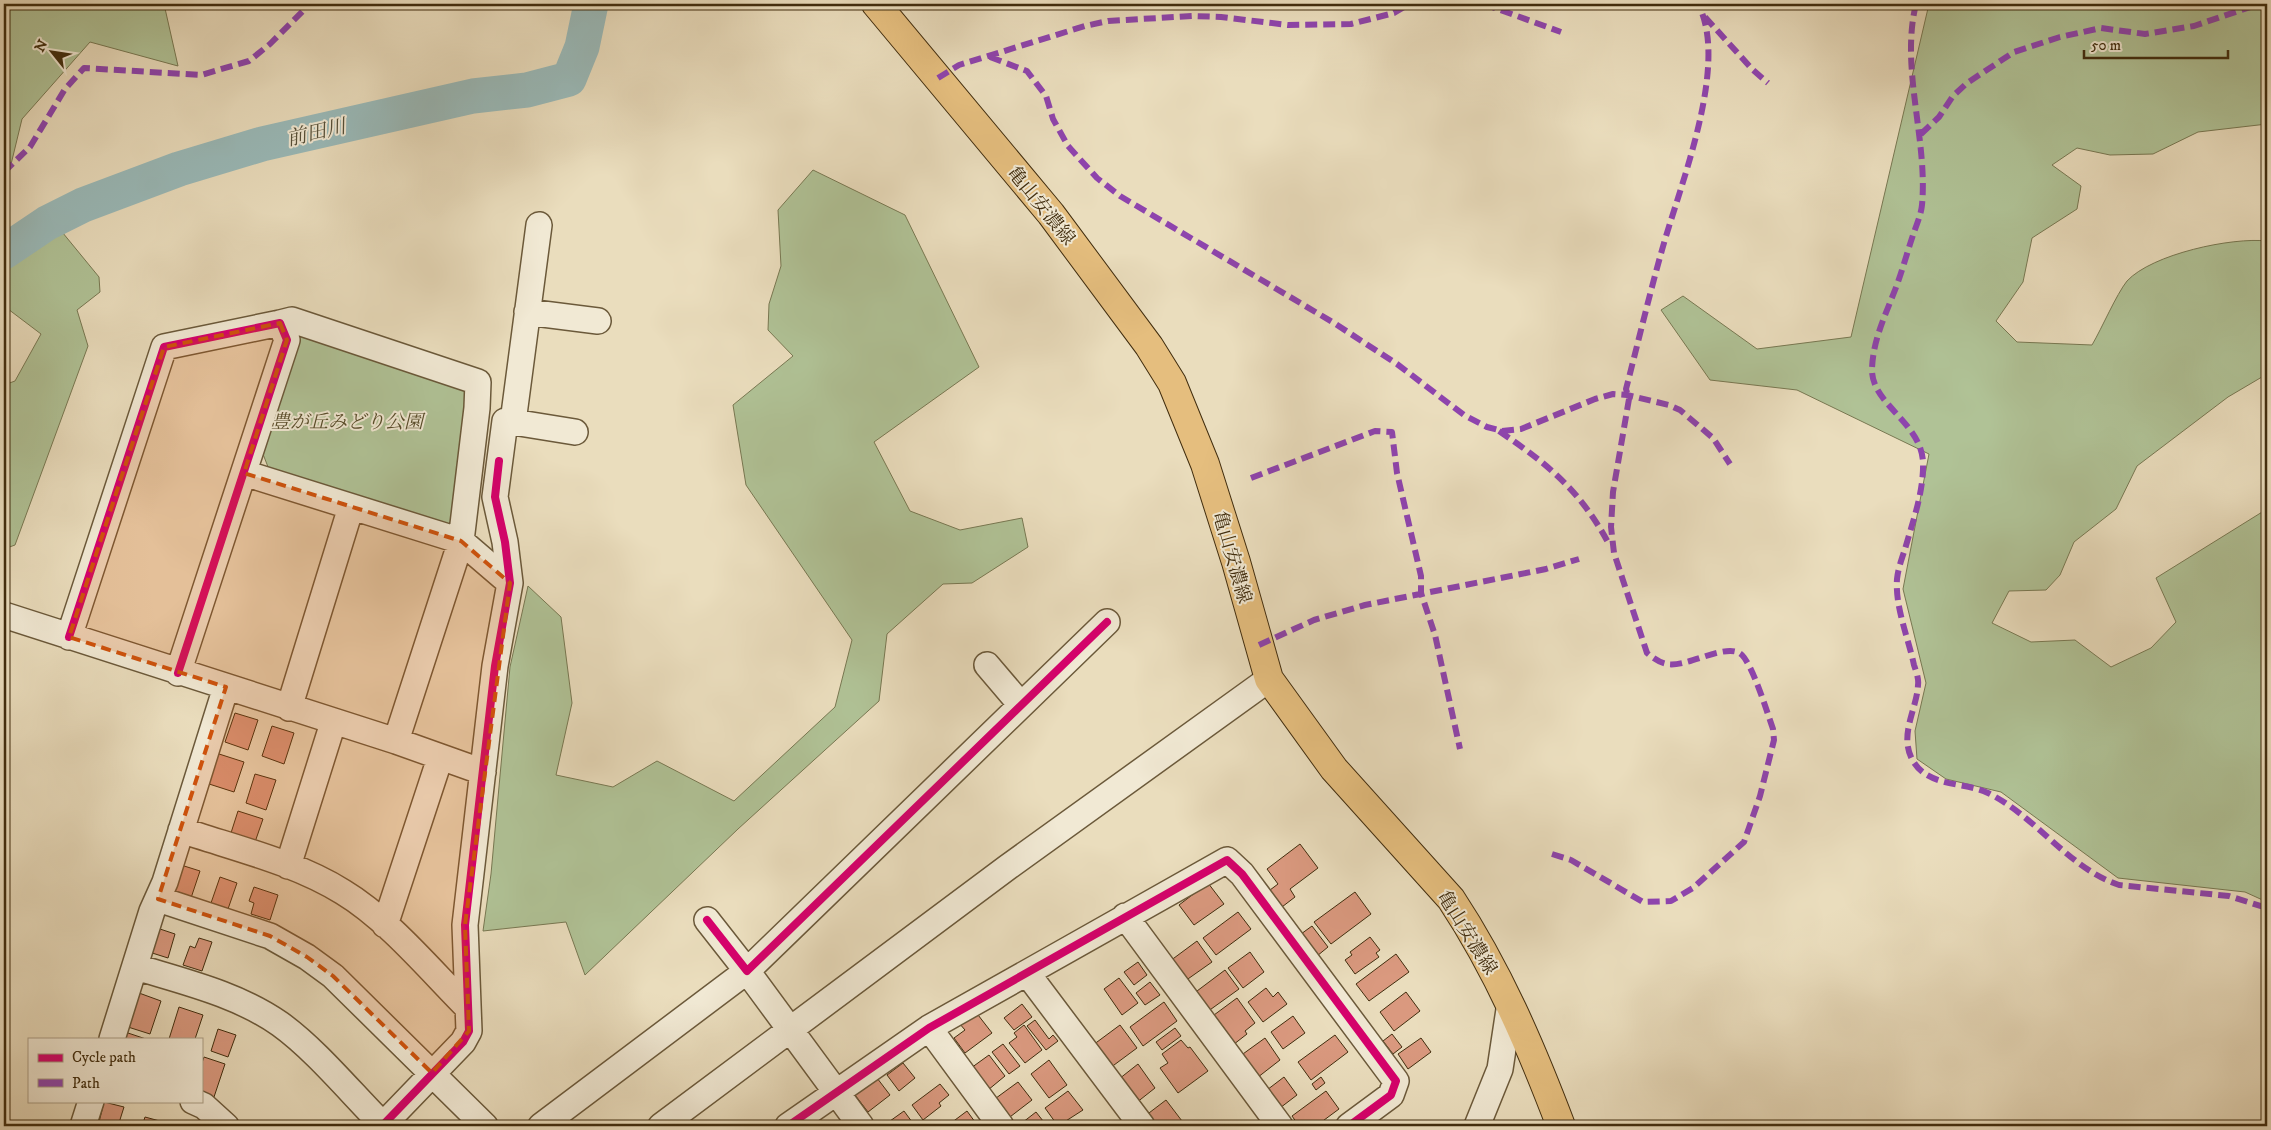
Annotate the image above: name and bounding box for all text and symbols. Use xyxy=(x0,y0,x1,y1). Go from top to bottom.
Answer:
north arrow xyxy=(28,28,78,78)
scale bar xyxy=(2084,28,2227,60)
text: N xyxy=(31,36,53,55)
text: 50 m xyxy=(2091,36,2121,55)
water label: 前田川 xyxy=(284,114,350,152)
street label: 亀山安濃線 xyxy=(1002,162,1080,250)
park label: 豊が丘みどり公園 xyxy=(271,411,426,434)
street label: 亀山安濃線 xyxy=(1207,509,1256,606)
street label: 亀山安濃線 xyxy=(1432,886,1502,979)
legend xyxy=(28,1038,202,1102)
text: Cycle path xyxy=(72,1048,136,1067)
text: Path xyxy=(72,1074,100,1093)

